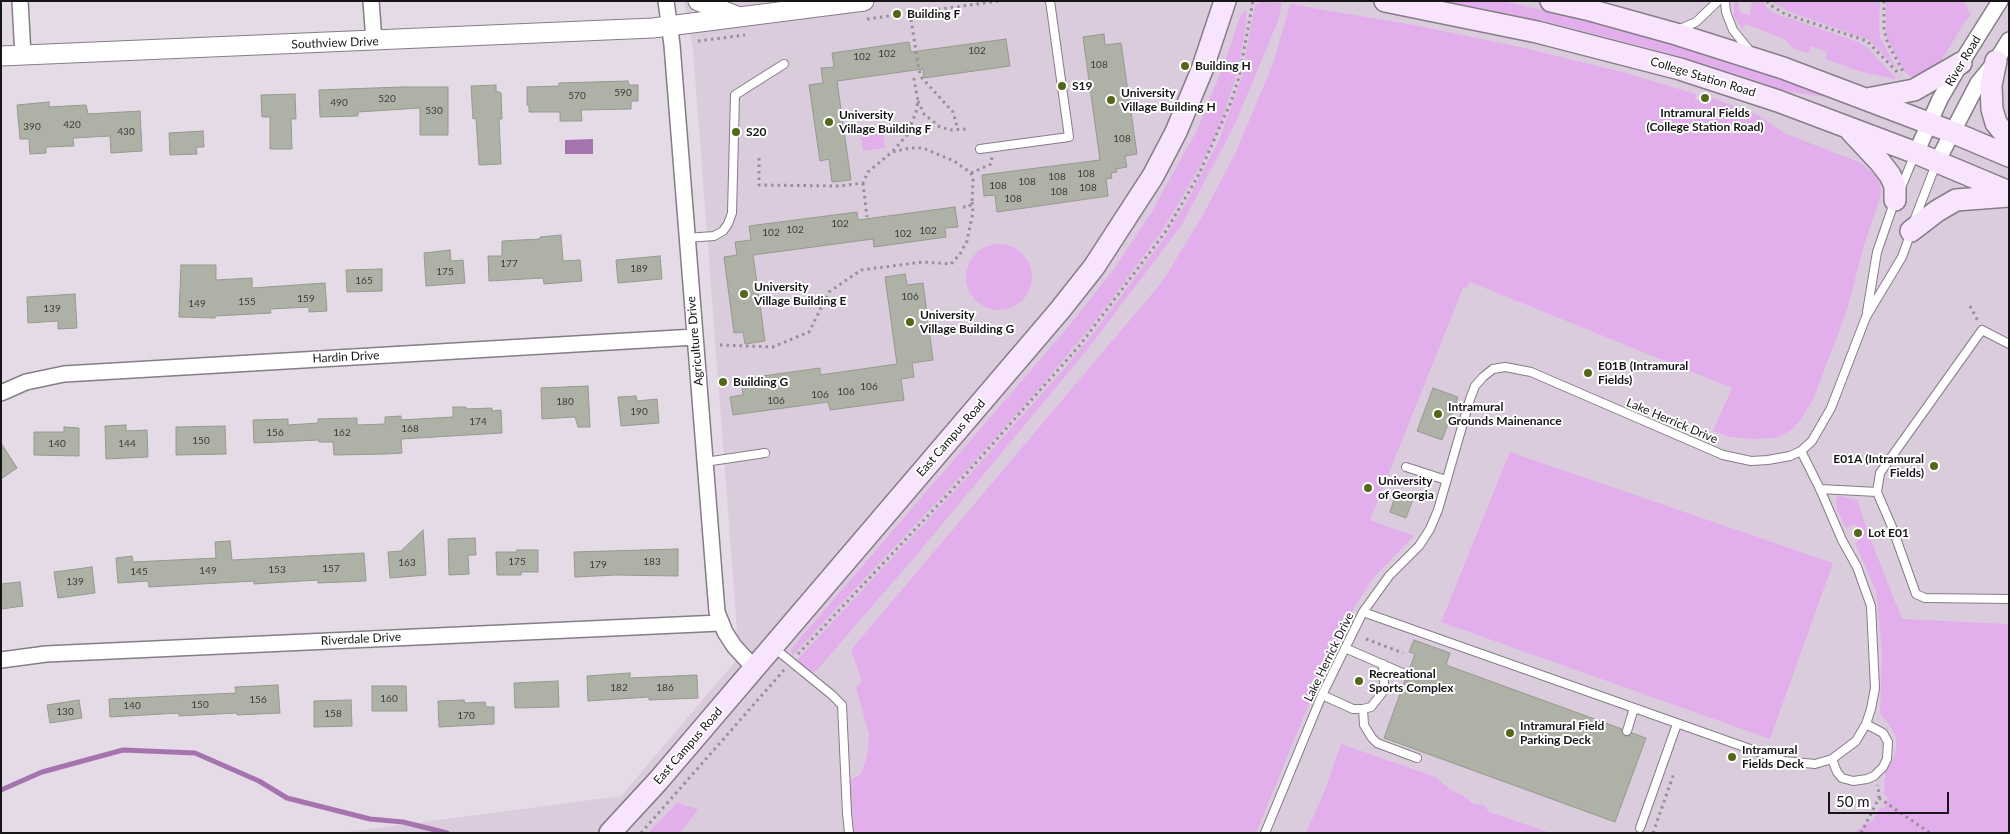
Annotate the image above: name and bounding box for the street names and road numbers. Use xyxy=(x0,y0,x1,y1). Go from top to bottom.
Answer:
street label: River Road xyxy=(1942,33,1984,89)
street label: Southview Drive xyxy=(291,34,379,52)
street label: College Station Road xyxy=(1649,54,1757,100)
street label: Agriculture Drive xyxy=(684,296,706,386)
street label: Hardin Drive xyxy=(312,348,380,366)
street label: Lake Herrick Drive xyxy=(1624,395,1720,447)
street label: East Campus Road xyxy=(914,396,988,480)
street label: Lake Herrick Drive xyxy=(1301,610,1357,704)
street label: Riverdale Drive xyxy=(321,630,401,648)
street label: East Campus Road xyxy=(651,704,725,788)

